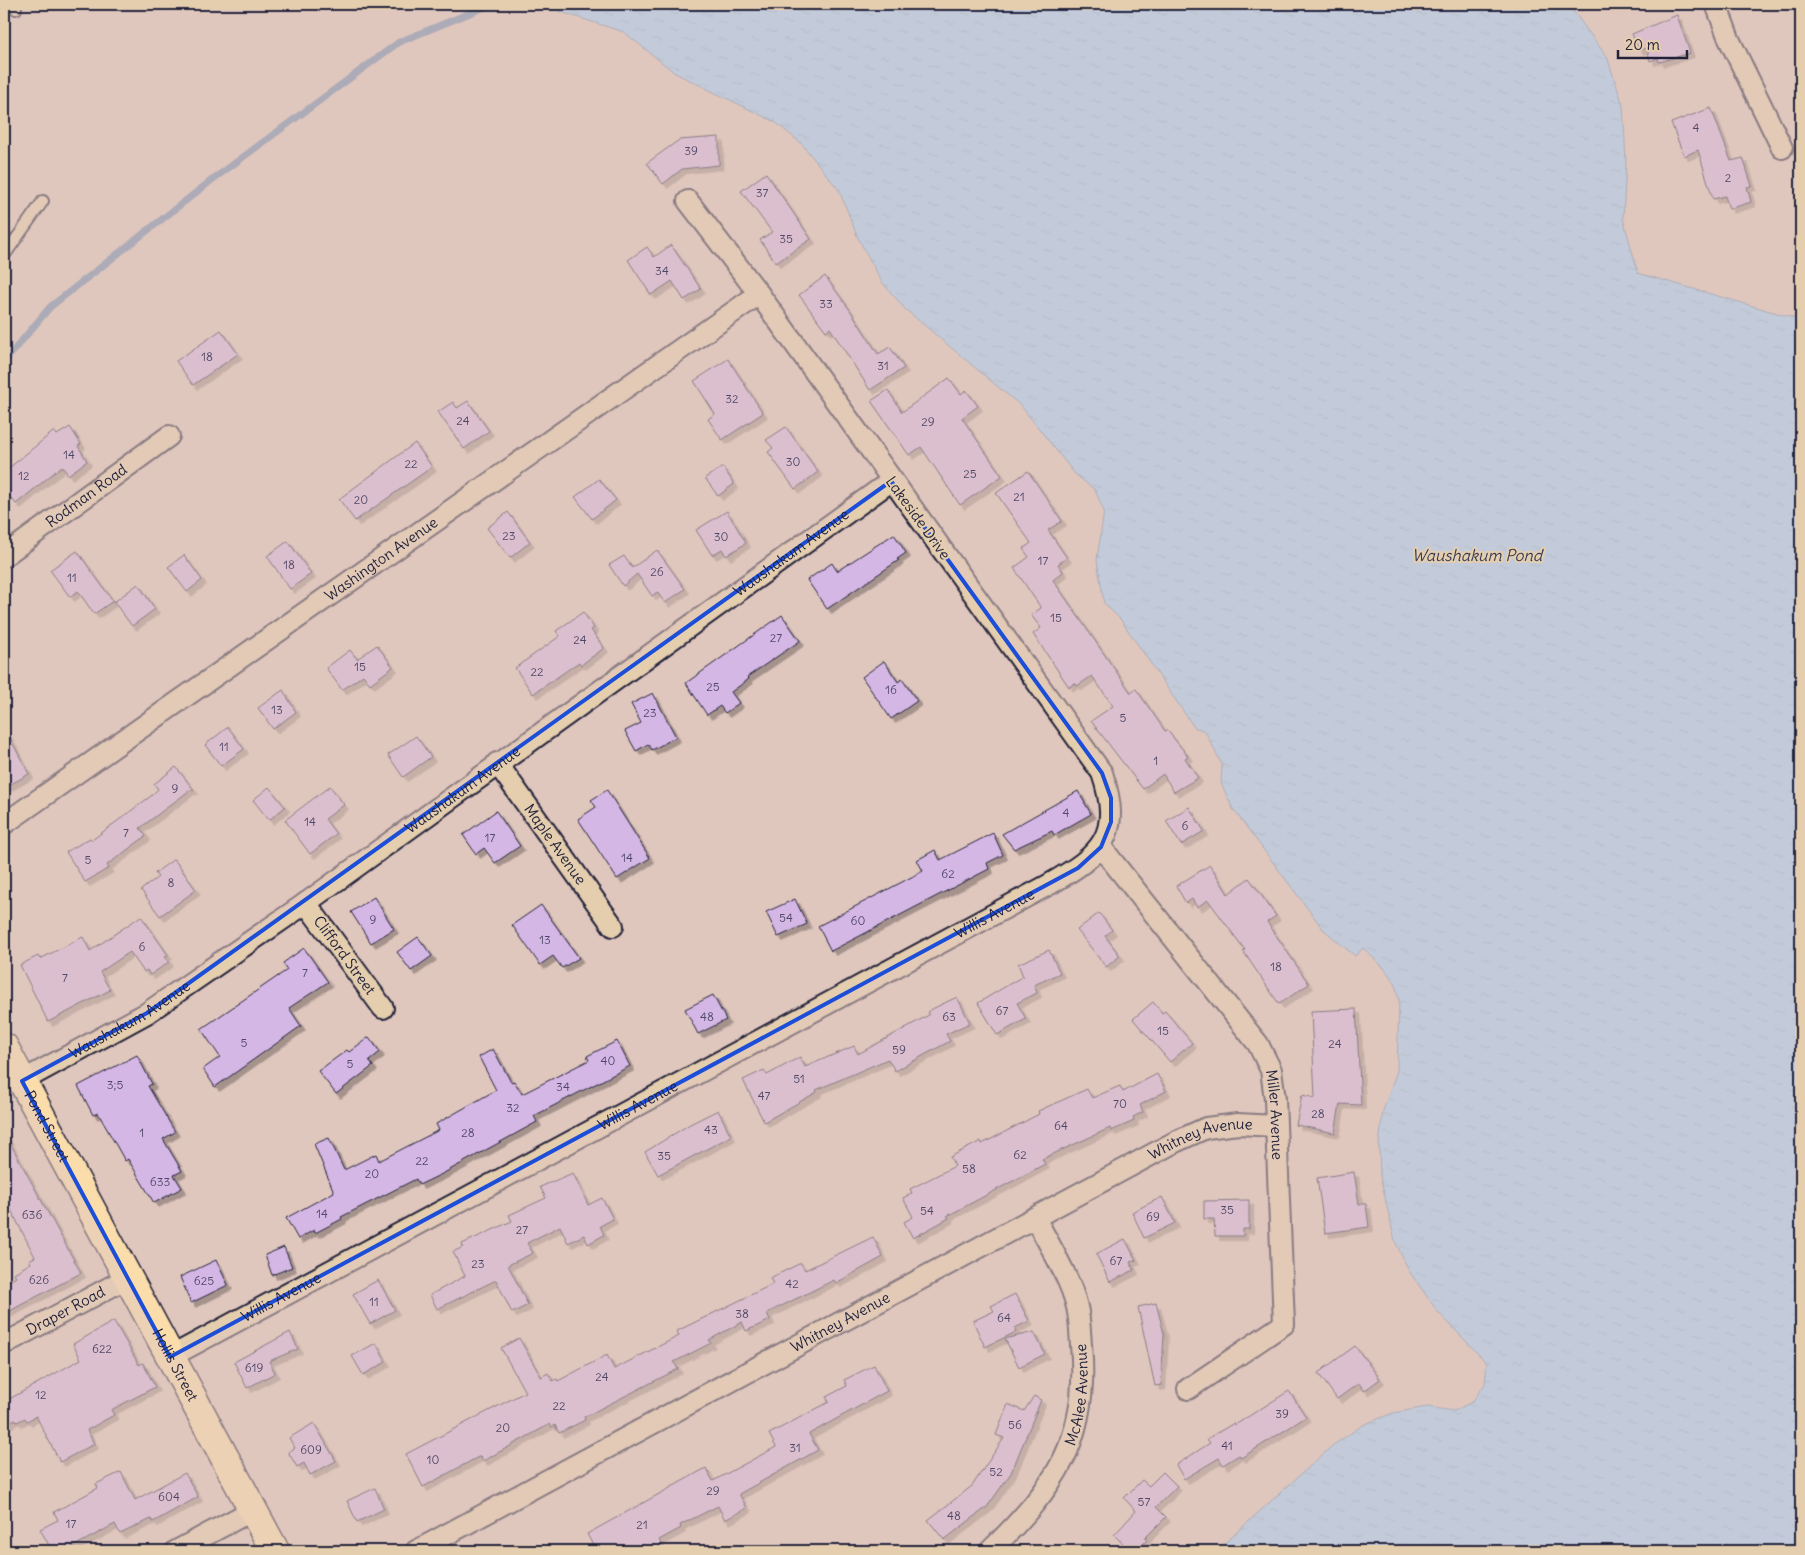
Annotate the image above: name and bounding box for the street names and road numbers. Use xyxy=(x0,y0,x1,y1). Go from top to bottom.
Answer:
street label: Rodman Road xyxy=(42,460,131,531)
street label: Lakeside Drive xyxy=(882,472,955,563)
street label: Waushakum Avenue xyxy=(729,504,852,601)
street label: Washington Avenue xyxy=(321,513,441,605)
street label: Waushakum Avenue xyxy=(401,741,524,838)
street label: Maple Avenue xyxy=(520,800,591,888)
street label: Willis Avenue xyxy=(951,884,1037,943)
street label: Clifford Street xyxy=(310,912,380,998)
street label: Waushakum Avenue xyxy=(66,976,194,1063)
street label: Miller Avenue xyxy=(1262,1068,1287,1160)
street label: Willis Avenue xyxy=(594,1076,681,1134)
street label: Pond Street xyxy=(20,1087,74,1165)
street label: Whitney Avenue xyxy=(1145,1114,1253,1164)
street label: Willis Avenue xyxy=(238,1268,324,1326)
street label: Draper Road xyxy=(23,1282,108,1339)
street label: Whitney Avenue xyxy=(787,1287,893,1356)
street label: Hollis Street xyxy=(148,1325,203,1404)
street label: McAlee Avenue xyxy=(1060,1343,1091,1448)

